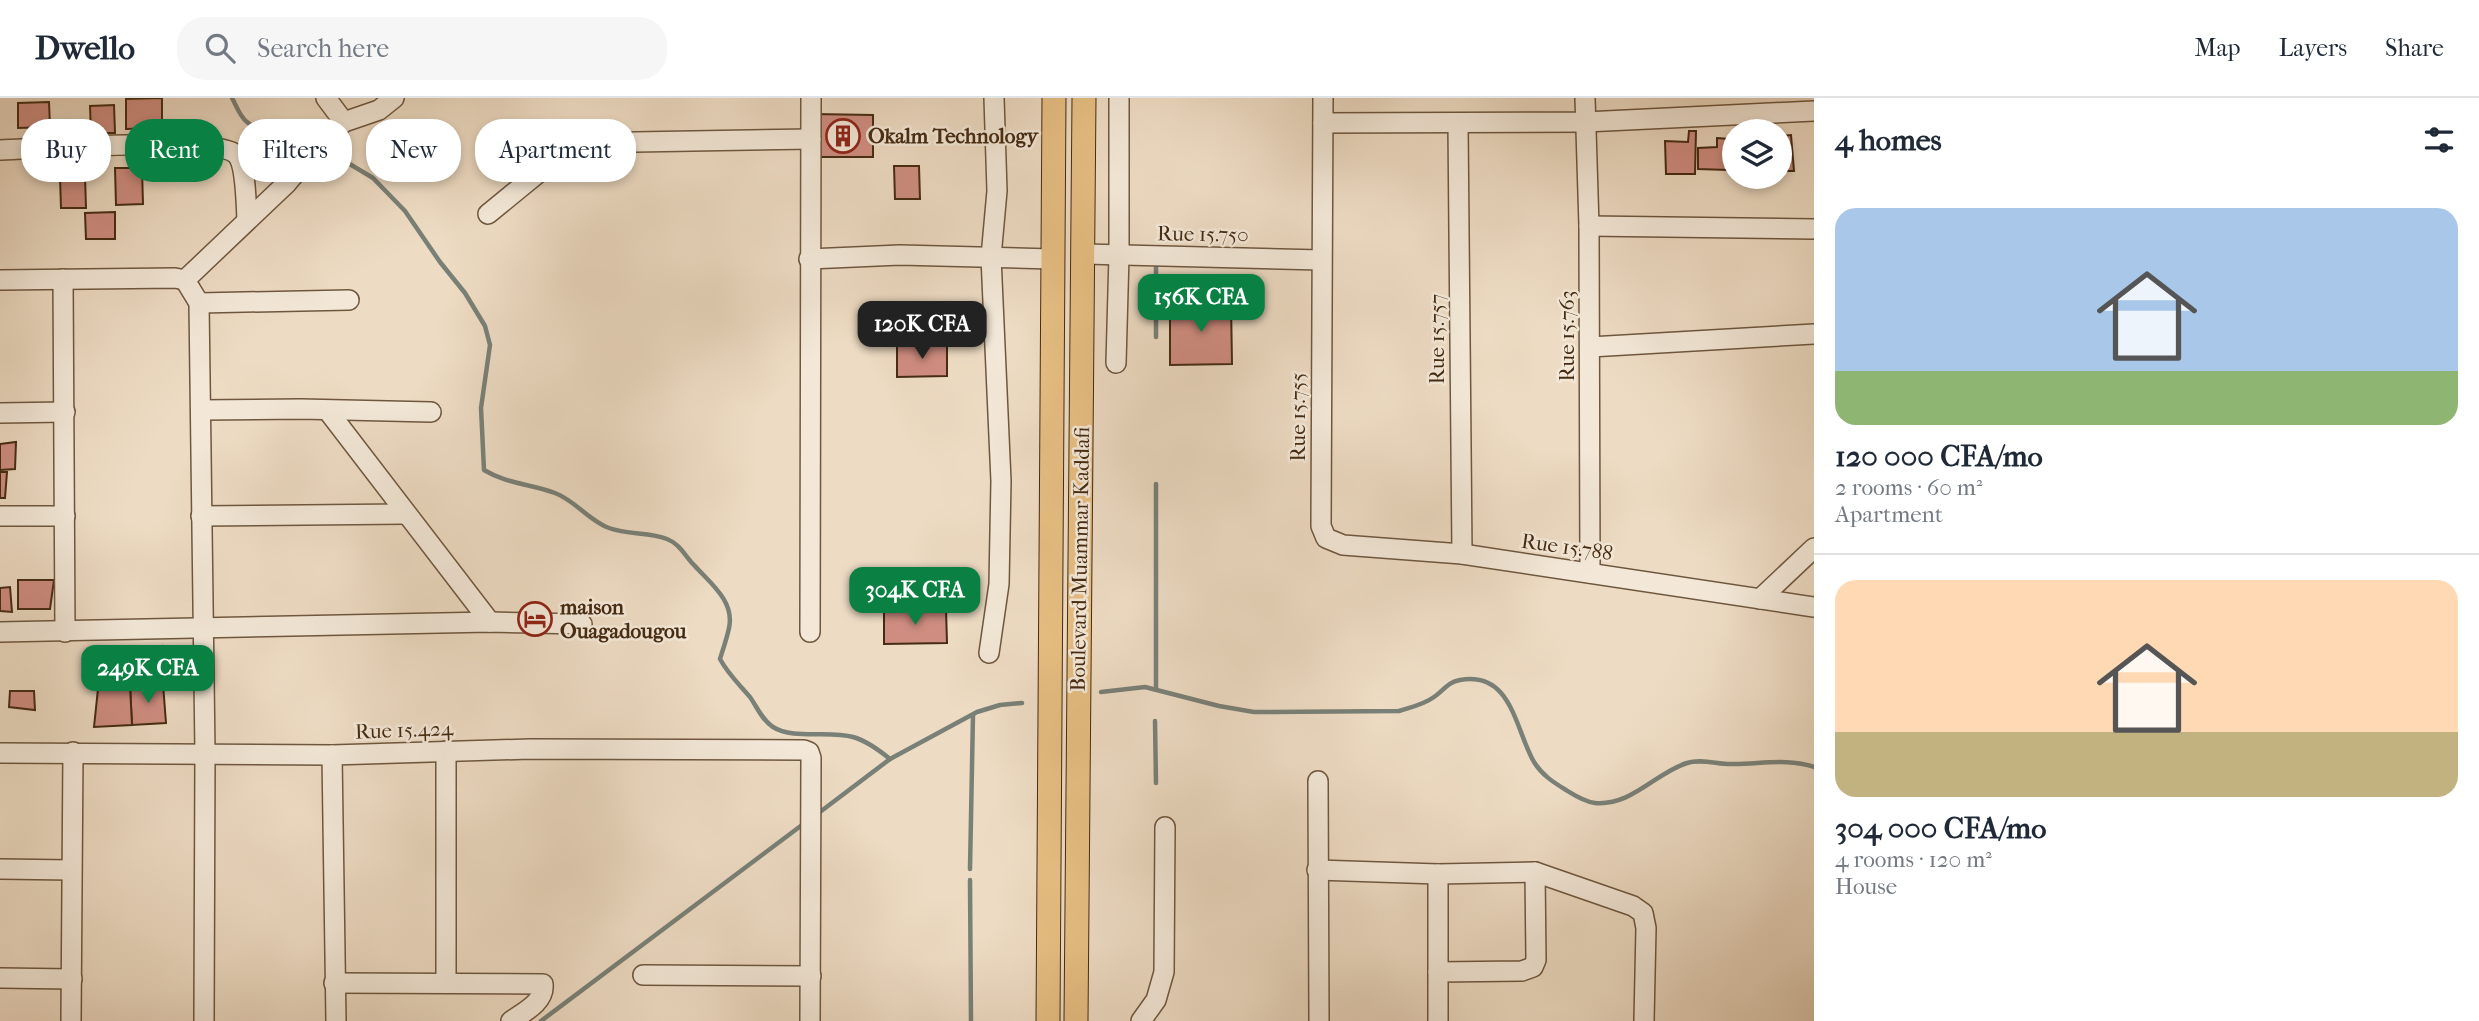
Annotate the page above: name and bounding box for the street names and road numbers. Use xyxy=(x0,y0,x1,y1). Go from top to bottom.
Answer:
street label: Rue 15.750 xyxy=(1157,221,1249,247)
street label: Rue 15.763 xyxy=(1555,290,1579,382)
street label: Rue 15.757 xyxy=(1425,294,1449,384)
street label: Rue 15.755 xyxy=(1286,372,1310,462)
street label: Boulevard Muammar Kaddafi xyxy=(1066,426,1094,691)
street label: Rue 15.788 xyxy=(1520,529,1614,565)
street label: Rue 15.424 xyxy=(354,716,454,744)

